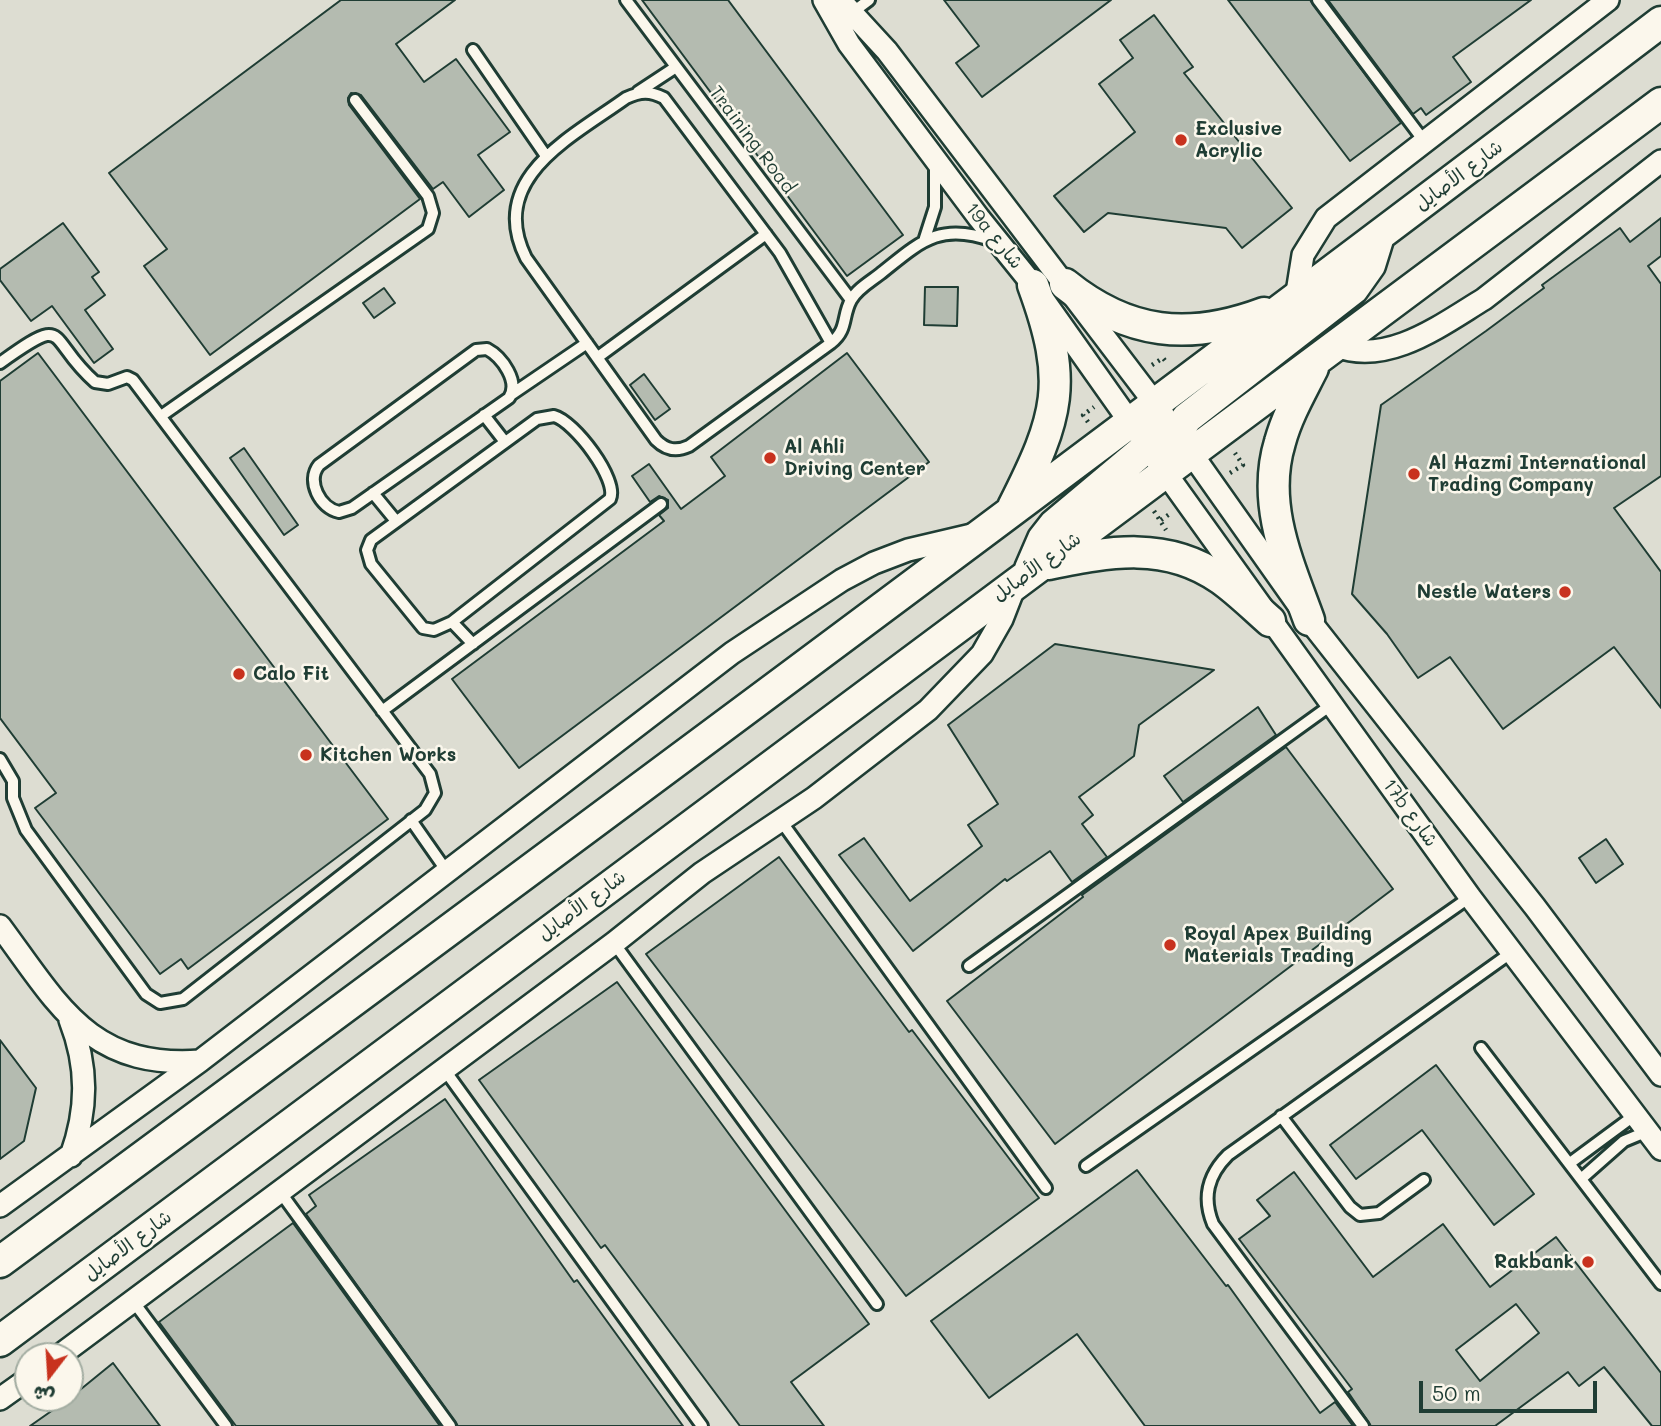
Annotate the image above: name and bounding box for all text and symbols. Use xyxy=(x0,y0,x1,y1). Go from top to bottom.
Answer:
street label: Training Road xyxy=(704,82,800,198)
place label: Exclusive Acrylic xyxy=(1195,118,1282,162)
marker: Exclusive Acrylic xyxy=(1173,132,1189,148)
street label: شارع الأصايل xyxy=(1411,136,1507,216)
street label: 19a شارع xyxy=(960,198,1028,274)
place label: Al Ahli Driving Center xyxy=(784,436,926,480)
marker: Al Ahli Driving Center xyxy=(762,450,778,466)
place label: Al Hazmi International Trading Company xyxy=(1428,452,1646,496)
marker: Al Hazmi International Trading Company xyxy=(1406,466,1422,482)
street label: شارع الأصايل xyxy=(988,527,1086,607)
place label: Nestle Waters xyxy=(1417,581,1551,603)
marker: Nestle Waters xyxy=(1557,584,1573,600)
place label: Calo Fit xyxy=(253,663,329,685)
marker: Calo Fit xyxy=(231,666,247,682)
place label: Kitchen Works xyxy=(320,744,456,766)
marker: Kitchen Works xyxy=(298,747,314,763)
street label: 17b شارع xyxy=(1378,775,1442,851)
street label: شارع الأصايل xyxy=(534,866,630,946)
place label: Royal Apex Building Materials Trading xyxy=(1184,923,1372,967)
marker: Royal Apex Building Materials Trading xyxy=(1162,937,1178,953)
street label: شارع الأصايل xyxy=(80,1206,176,1286)
place label: Rakbank xyxy=(1494,1251,1574,1273)
marker: Rakbank xyxy=(1580,1254,1596,1270)
north arrow xyxy=(14,1342,84,1412)
scale bar xyxy=(1423,1366,1602,1410)
text: 50 m xyxy=(1432,1379,1481,1406)
text: ش xyxy=(30,1381,57,1411)

